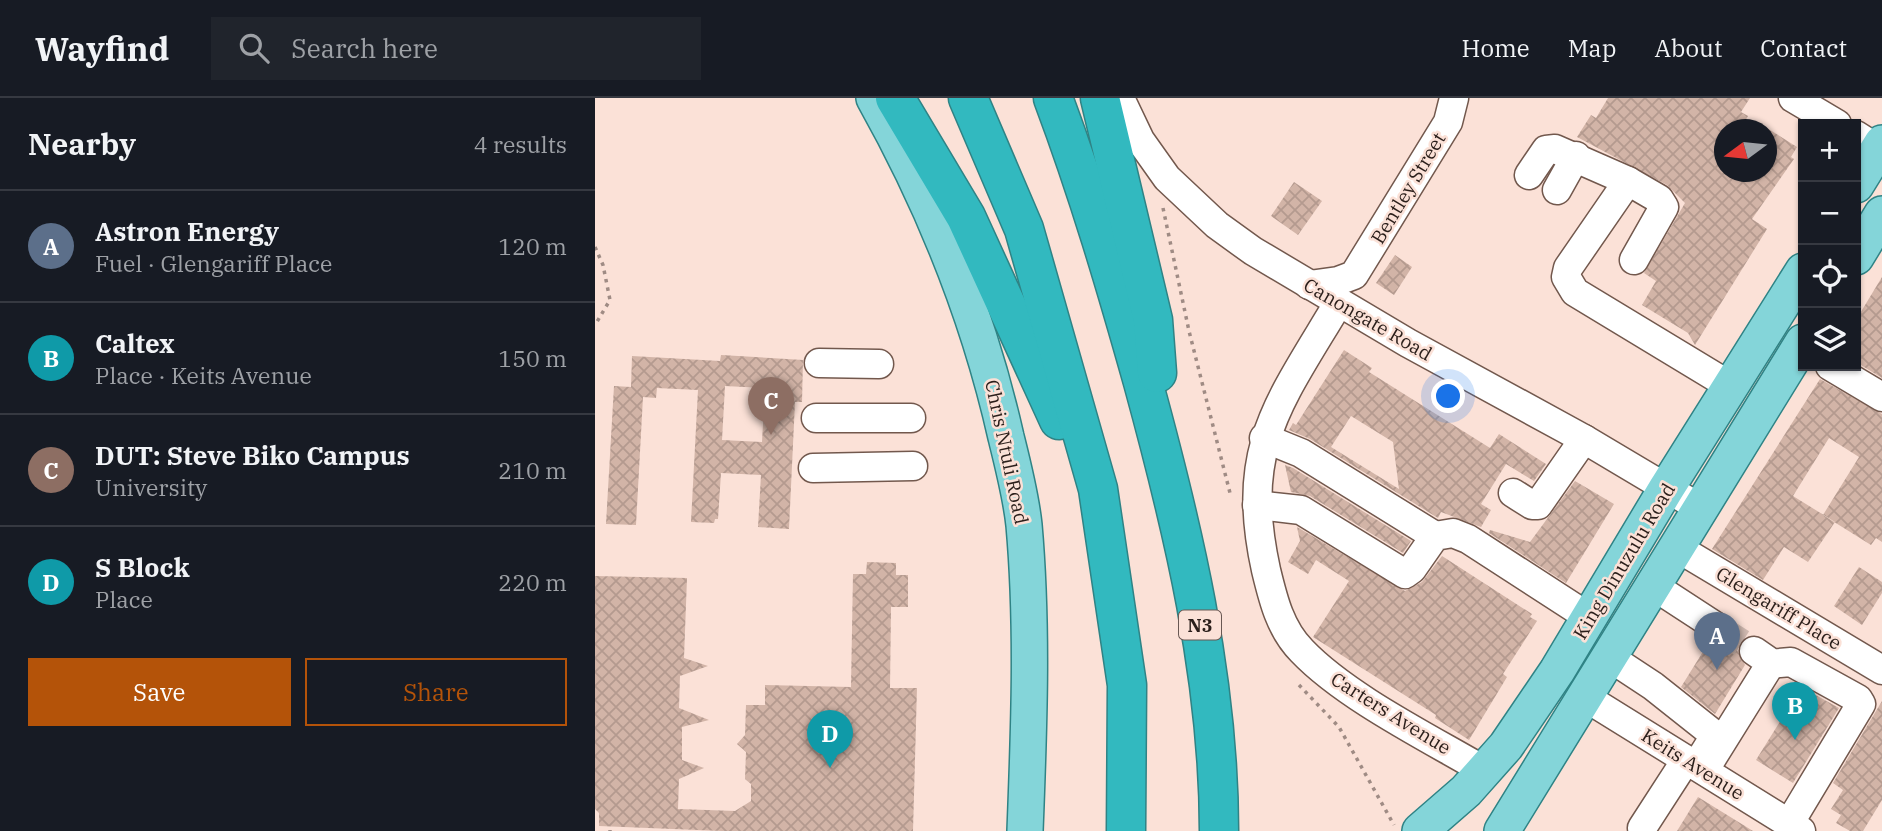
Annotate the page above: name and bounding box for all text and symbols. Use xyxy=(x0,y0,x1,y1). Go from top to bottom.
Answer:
search box xyxy=(211,17,701,80)
text: Wayfind xyxy=(35,27,169,70)
icon: search xyxy=(235,29,273,67)
text: Search here xyxy=(291,31,438,65)
text: Home xyxy=(1462,32,1530,64)
text: Map xyxy=(1568,32,1616,64)
text: About xyxy=(1654,32,1722,64)
text: Contact xyxy=(1760,32,1847,64)
north arrow xyxy=(1714,119,1777,182)
map controls xyxy=(1798,119,1861,371)
button: + xyxy=(1798,119,1861,182)
text: Nearby xyxy=(28,124,136,163)
street label: Bentley Street xyxy=(1365,128,1451,248)
text: 4 results xyxy=(474,129,567,159)
button: − xyxy=(1798,182,1861,245)
text: Astron Energy xyxy=(95,214,279,248)
text: A xyxy=(43,231,59,261)
text: 120 m xyxy=(498,231,567,261)
button: locate xyxy=(1798,245,1861,308)
text: Fuel · Glengariff Place xyxy=(95,248,332,278)
street label: Canongate Road xyxy=(1299,272,1437,366)
button: layers xyxy=(1798,308,1861,371)
text: Caltex xyxy=(95,326,175,360)
text: B xyxy=(43,343,59,373)
text: 150 m xyxy=(498,343,567,373)
text: Place · Keits Avenue xyxy=(95,360,312,390)
pin: C xyxy=(748,377,794,435)
street label: Chris Ntuli Road xyxy=(980,378,1034,526)
your location xyxy=(1431,379,1465,413)
text: DUT: Steve Biko Campus xyxy=(95,438,410,472)
text: C xyxy=(43,455,59,485)
text: 210 m xyxy=(498,455,567,485)
text: University xyxy=(95,472,207,502)
street label: King Dinuzulu Road xyxy=(1568,478,1680,644)
text: S Block xyxy=(95,550,190,584)
street label: Glengariff Place xyxy=(1712,561,1846,655)
text: D xyxy=(42,567,60,597)
text: 220 m xyxy=(498,567,567,597)
text: Place xyxy=(95,584,153,614)
road number: N3 xyxy=(1179,610,1221,640)
pin: A xyxy=(1694,612,1740,670)
button: Save xyxy=(28,658,291,726)
button: Share xyxy=(305,658,567,726)
street label: Carters Avenue xyxy=(1327,667,1455,759)
pin: B xyxy=(1772,682,1818,740)
pin: D xyxy=(807,710,853,768)
street label: Keits Avenue xyxy=(1637,723,1749,805)

